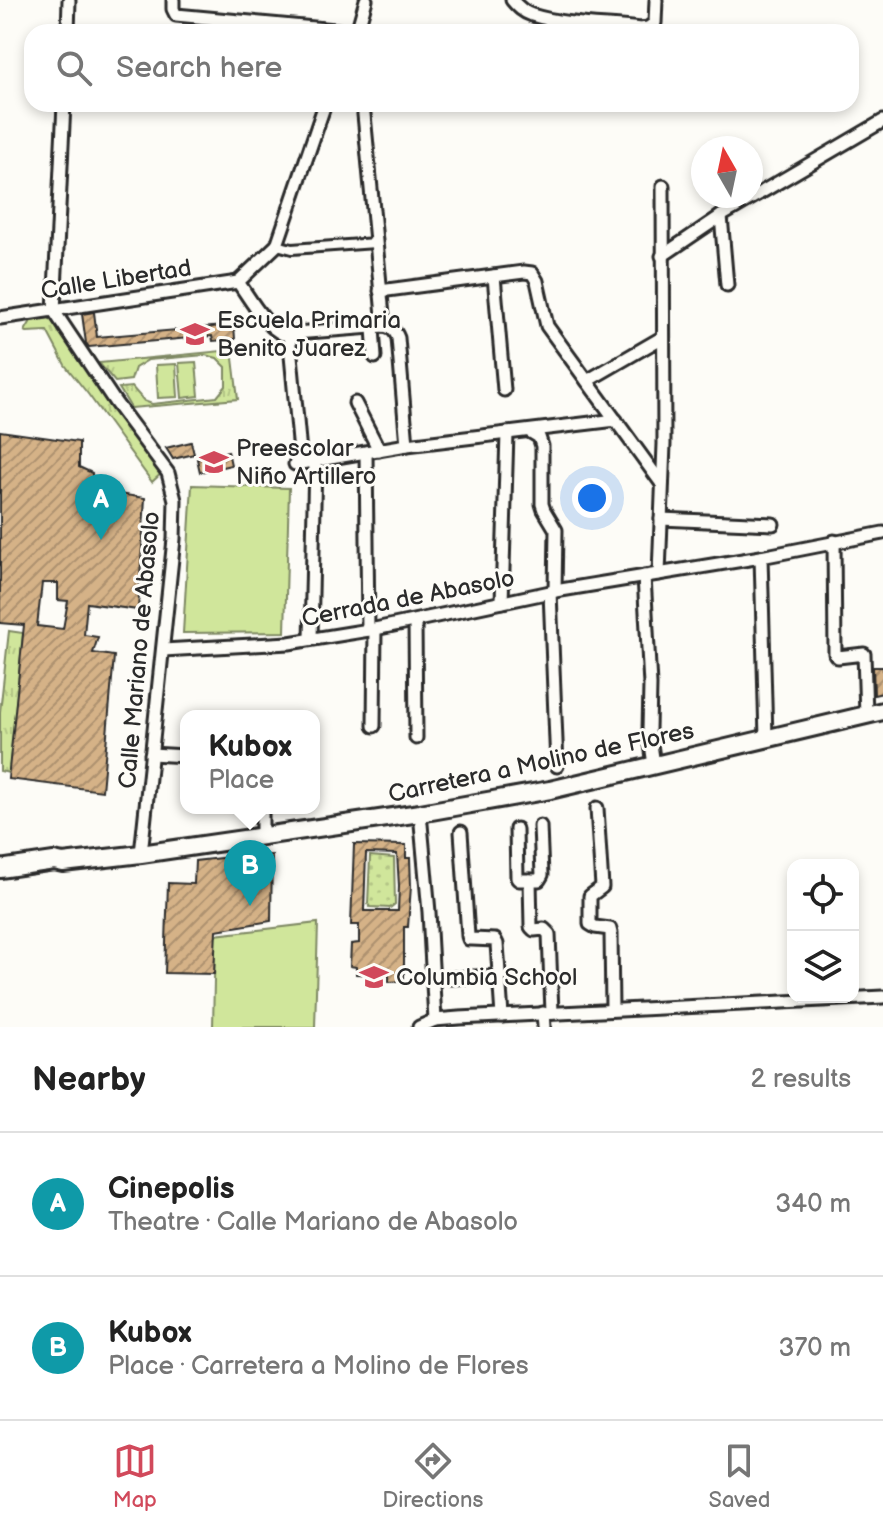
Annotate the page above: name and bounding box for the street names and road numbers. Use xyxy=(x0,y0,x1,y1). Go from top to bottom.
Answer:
street label: Calle Libertad xyxy=(39,253,193,306)
street label: Calle Mariano de Abasolo xyxy=(113,510,166,790)
street label: Cerrada de Abasolo xyxy=(299,564,517,633)
street label: Carretera a Molino de Flores xyxy=(386,716,697,809)

